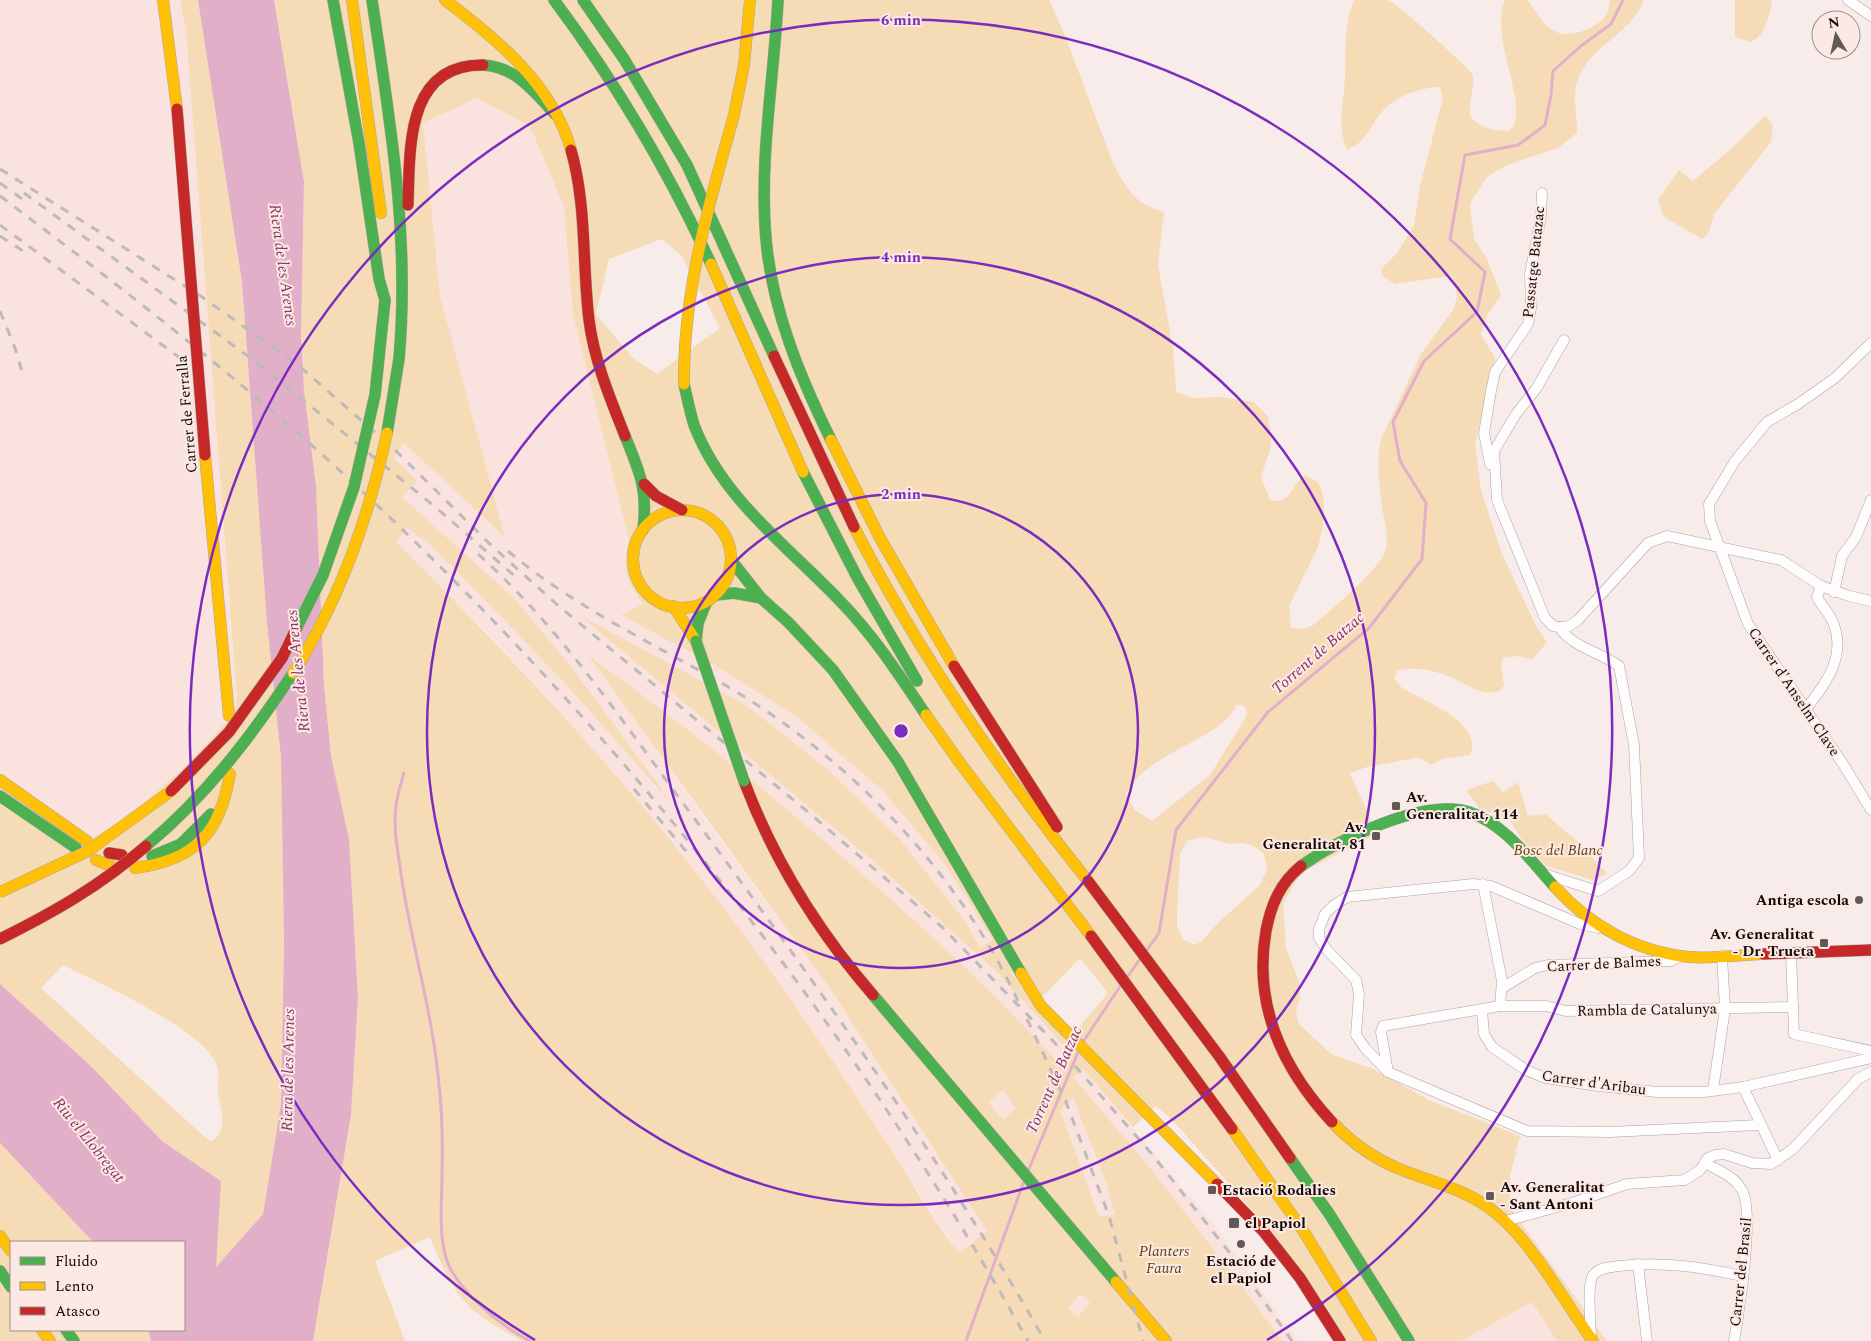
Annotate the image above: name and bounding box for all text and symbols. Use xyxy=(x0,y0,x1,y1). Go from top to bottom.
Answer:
text: 6 min xyxy=(881,9,921,32)
north arrow xyxy=(1811,10,1861,60)
text: N xyxy=(1827,11,1841,34)
water label: Riera de les Arenes xyxy=(263,202,303,328)
street label: Passatge Batazac xyxy=(1517,205,1551,319)
text: 4 min xyxy=(881,246,921,269)
street label: Carrer de Ferralla xyxy=(170,354,204,474)
text: 2 min xyxy=(881,483,921,506)
water label: Torrent de Batzac xyxy=(1266,606,1370,700)
water label: Riera de les Arenes xyxy=(280,608,316,733)
street label: Carrer d'Anselm Clave xyxy=(1742,623,1846,761)
centre of rings xyxy=(892,722,910,740)
place label: Av. Generalitat, 114 xyxy=(1406,786,1519,826)
marker: Av. Generalitat, 114 xyxy=(1390,800,1402,812)
place label: Av. Generalitat, 81 xyxy=(1262,816,1366,856)
marker: Av. Generalitat, 81 xyxy=(1370,830,1382,842)
park label: Bosc del Blanc xyxy=(1513,839,1603,862)
place label: Antiga escola xyxy=(1756,889,1849,912)
marker: Antiga escola xyxy=(1853,894,1865,906)
place label: Av. Generalitat - Dr. Trueta xyxy=(1710,923,1814,963)
marker: Av. Generalitat - Dr. Trueta xyxy=(1818,937,1830,949)
street label: Carrer de Balmes xyxy=(1546,950,1662,978)
street label: Rambla de Catalunya xyxy=(1577,997,1718,1023)
water label: Riera de les Arenes xyxy=(275,1008,301,1132)
water label: Torrent de Batzac xyxy=(1019,1022,1089,1138)
street label: Carrer d'Aribau xyxy=(1540,1064,1648,1102)
water label: Riu el Llobregat xyxy=(47,1092,132,1189)
place label: Av. Generalitat - Sant Antoni xyxy=(1500,1176,1605,1216)
place label: Estació Rodalies xyxy=(1222,1179,1336,1202)
marker: Estació Rodalies xyxy=(1206,1184,1218,1196)
marker: Av. Generalitat - Sant Antoni xyxy=(1484,1190,1496,1202)
place label: el Papiol xyxy=(1245,1212,1306,1235)
marker: el Papiol xyxy=(1227,1216,1241,1230)
street label: Carrer del Brasil xyxy=(1724,1216,1758,1328)
marker: Estació de el Papiol xyxy=(1235,1238,1247,1250)
park label: Planters Faura xyxy=(1139,1240,1190,1280)
legend xyxy=(10,1241,185,1331)
text: Fluido xyxy=(55,1250,98,1273)
place label: Estació de el Papiol xyxy=(1206,1250,1276,1290)
text: Lento xyxy=(55,1275,94,1298)
text: Atasco xyxy=(55,1300,100,1323)

